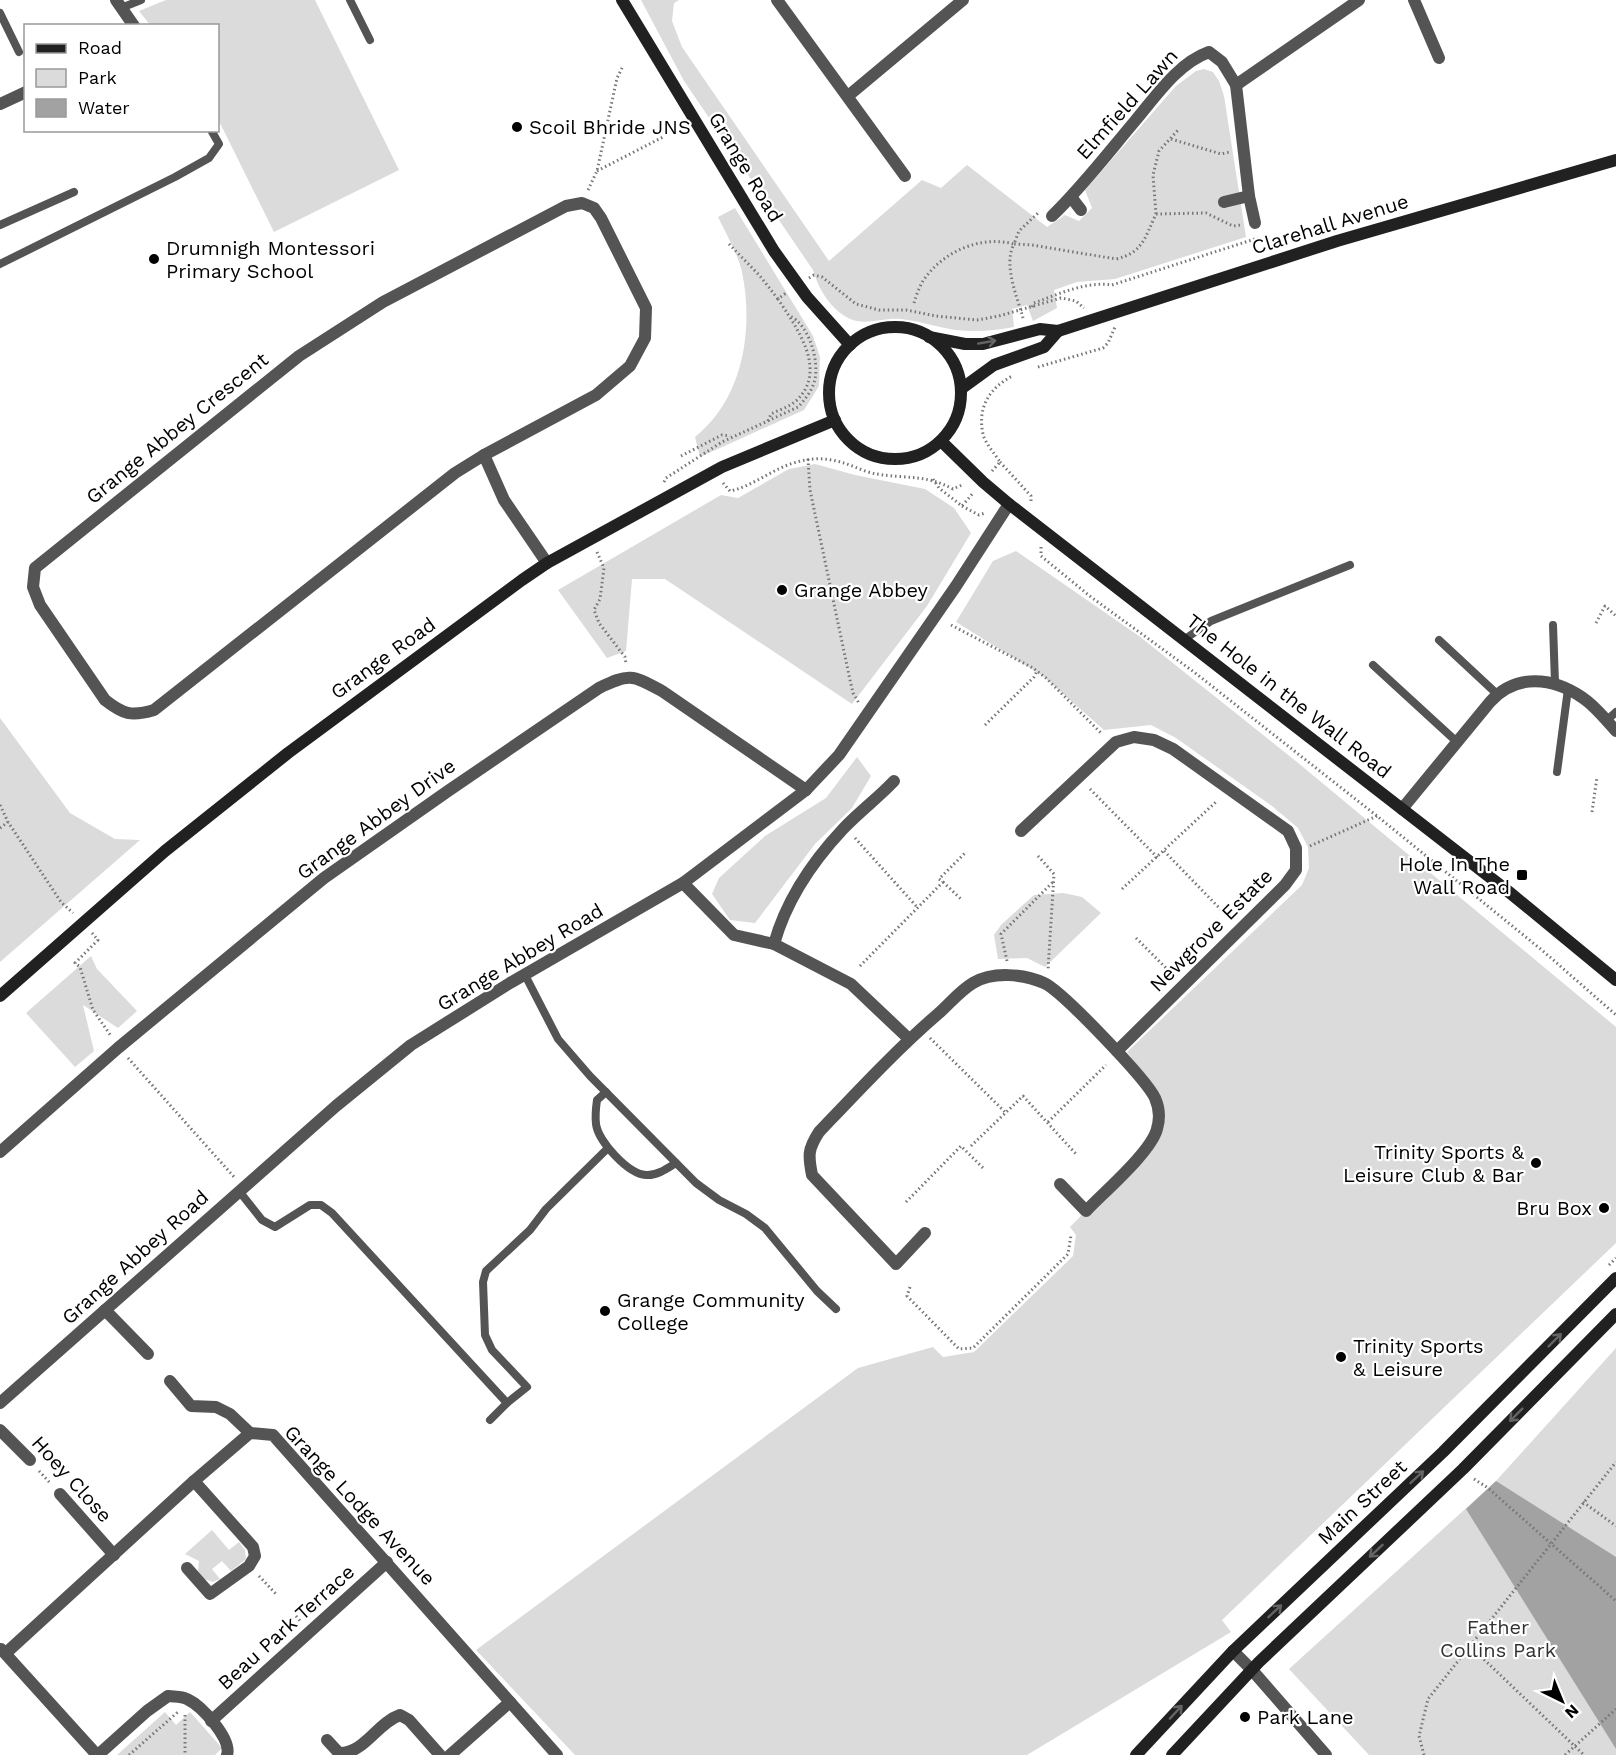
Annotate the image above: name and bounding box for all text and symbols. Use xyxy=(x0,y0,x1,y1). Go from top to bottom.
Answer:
legend xyxy=(24,24,219,132)
text: Road xyxy=(78,37,122,58)
street label: Elmfield Lawn xyxy=(1071,44,1183,164)
text: Park xyxy=(78,67,117,88)
text: Water xyxy=(78,97,130,118)
street label: Grange Road xyxy=(704,108,788,226)
place label: Scoil Bhride JNS xyxy=(529,115,691,139)
marker: Scoil Bhride JNS xyxy=(510,120,524,134)
street label: Clarehall Avenue xyxy=(1249,189,1411,259)
place label: Drumnigh Montessori Primary School xyxy=(166,236,375,283)
marker: Drumnigh Montessori Primary School xyxy=(147,252,161,266)
one-way arrow xyxy=(977,336,996,347)
street label: Grange Abbey Crescent xyxy=(81,347,273,509)
place label: Grange Abbey xyxy=(794,578,929,602)
marker: Grange Abbey xyxy=(775,583,789,597)
street label: The Hole in the Wall Road xyxy=(1182,609,1396,783)
street label: Grange Road xyxy=(326,612,440,704)
street label: Grange Abbey Drive xyxy=(292,753,460,885)
place label: Hole In The Wall Road xyxy=(1399,852,1510,899)
street label: Newgrove Estate xyxy=(1145,864,1277,996)
marker: Hole In The Wall Road xyxy=(1515,868,1529,882)
street label: Grange Abbey Road xyxy=(433,898,607,1016)
place label: Trinity Sports & Leisure Club & Bar xyxy=(1343,1140,1525,1187)
marker: Trinity Sports & Leisure Club & Bar xyxy=(1529,1156,1543,1170)
street label: Grange Abbey Road xyxy=(57,1185,213,1329)
place label: Bru Box xyxy=(1516,1196,1592,1220)
marker: Bru Box xyxy=(1597,1201,1611,1215)
place label: Grange Community College xyxy=(617,1288,805,1335)
marker: Grange Community College xyxy=(598,1304,612,1318)
one-way arrow xyxy=(1548,1332,1563,1347)
place label: Trinity Sports & Leisure xyxy=(1353,1334,1484,1381)
marker: Trinity Sports & Leisure xyxy=(1334,1350,1348,1364)
one-way arrow xyxy=(1509,1408,1524,1423)
street label: Grange Lodge Avenue xyxy=(280,1420,440,1590)
street label: Hoey Close xyxy=(27,1431,117,1527)
street label: Main Street xyxy=(1312,1454,1412,1549)
one-way arrow xyxy=(1409,1470,1424,1484)
one-way arrow xyxy=(1369,1544,1384,1558)
street label: Beau Park Terrace xyxy=(213,1559,359,1695)
one-way arrow xyxy=(1268,1604,1283,1618)
park label: Father Collins Park xyxy=(1440,1615,1556,1662)
north arrow xyxy=(1532,1671,1592,1731)
text: N xyxy=(1561,1701,1583,1723)
one-way arrow xyxy=(1169,1705,1183,1720)
place label: Park Lane xyxy=(1257,1705,1354,1729)
marker: Park Lane xyxy=(1238,1710,1252,1724)

